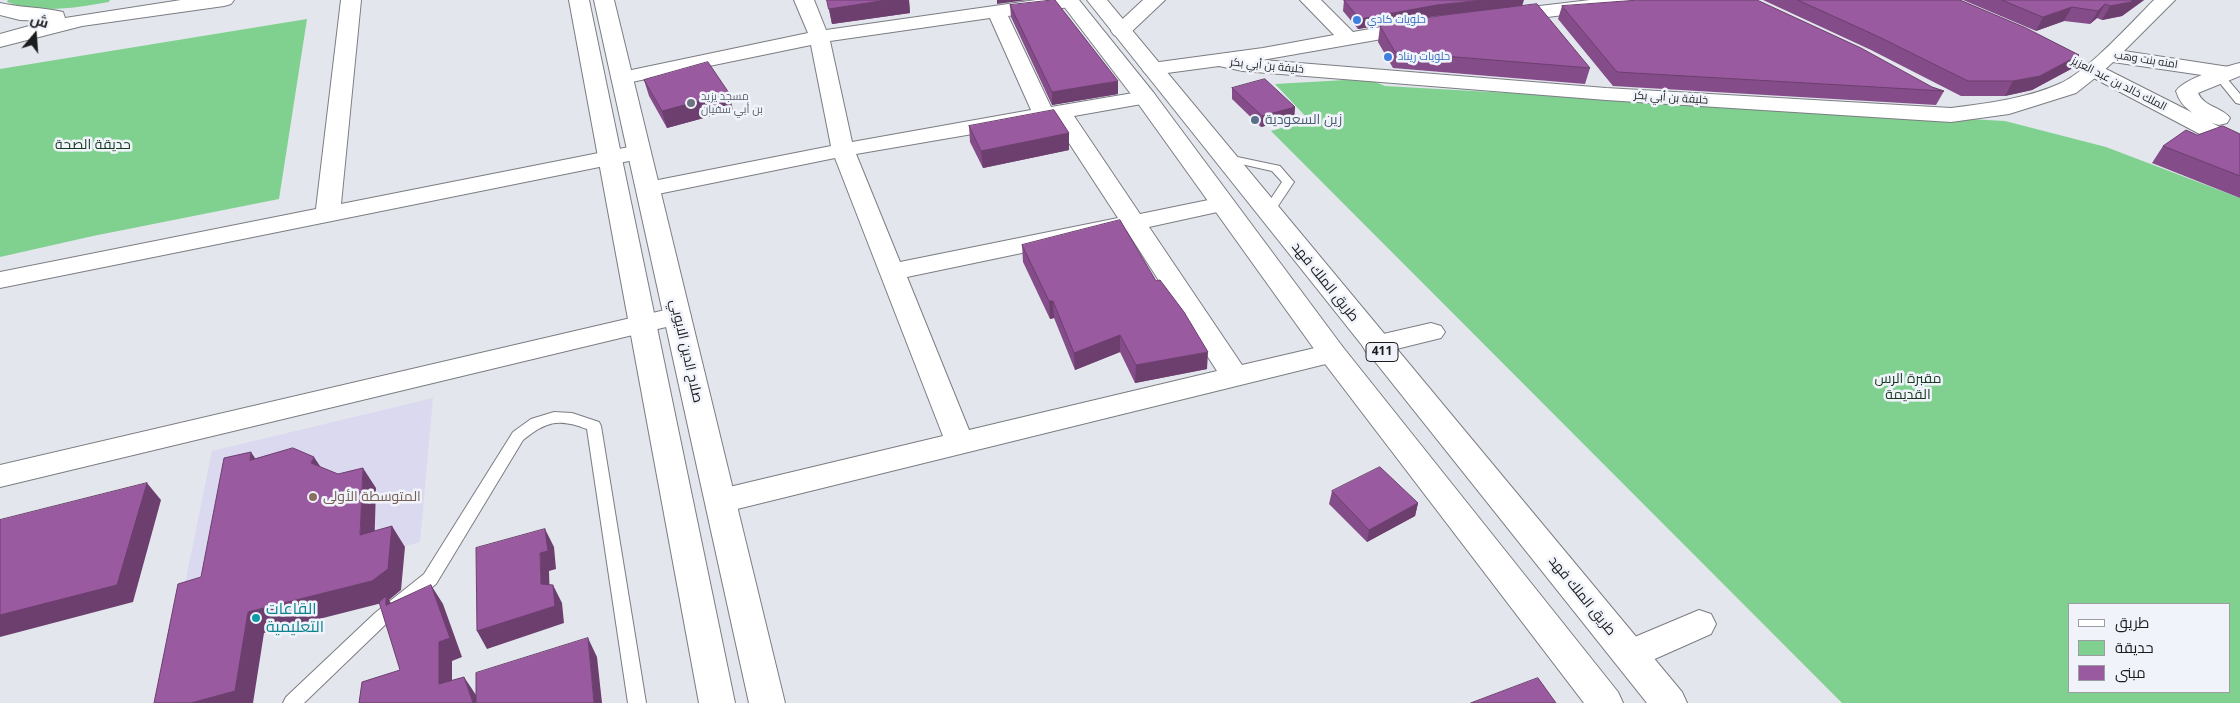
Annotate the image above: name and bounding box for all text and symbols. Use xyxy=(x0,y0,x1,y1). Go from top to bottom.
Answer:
text: ش xyxy=(28,8,51,32)
north arrow xyxy=(10,10,60,60)
place label: حلويات كادي xyxy=(1367,13,1426,27)
marker: حلويات كادي xyxy=(1351,14,1363,26)
street label: امنه بنت وهب xyxy=(2113,48,2179,72)
place label: حلويات ريناد xyxy=(1398,50,1450,64)
marker: حلويات ريناد xyxy=(1382,51,1394,63)
street label: الملك خالد بن عبد العزيز xyxy=(2069,54,2169,114)
street label: خليفة بن أبي بكر xyxy=(1229,56,1305,76)
street label: خليفة بن أبي بكر xyxy=(1633,89,1709,107)
place label: مسجد يزيد بن أبي سفيان xyxy=(701,90,763,116)
marker: مسجد يزيد بن أبي سفيان xyxy=(685,97,697,109)
place label: زين السعودية xyxy=(1265,112,1342,128)
marker: زين السعودية xyxy=(1249,114,1261,126)
park label: حديقة الصحة xyxy=(55,137,131,153)
street label: طريق الملك فهد xyxy=(1288,239,1362,325)
street label: صلاح الدين الايوبي xyxy=(666,298,706,404)
road number: 411 xyxy=(1366,342,1398,362)
park label: مقبرة الرس القديمة xyxy=(1875,371,1941,404)
place label: المتوسطة الأولى xyxy=(323,489,421,505)
marker: المتوسطة الأولى xyxy=(307,491,319,503)
street label: طريق الملك فهد xyxy=(1545,553,1619,639)
place label: القاعات التعليمية xyxy=(266,599,324,637)
legend xyxy=(2068,603,2230,693)
marker: القاعات التعليمية xyxy=(250,612,262,624)
text: طريق xyxy=(2115,612,2149,632)
text: حديقة xyxy=(2115,637,2154,657)
text: مبنى xyxy=(2115,662,2146,682)

